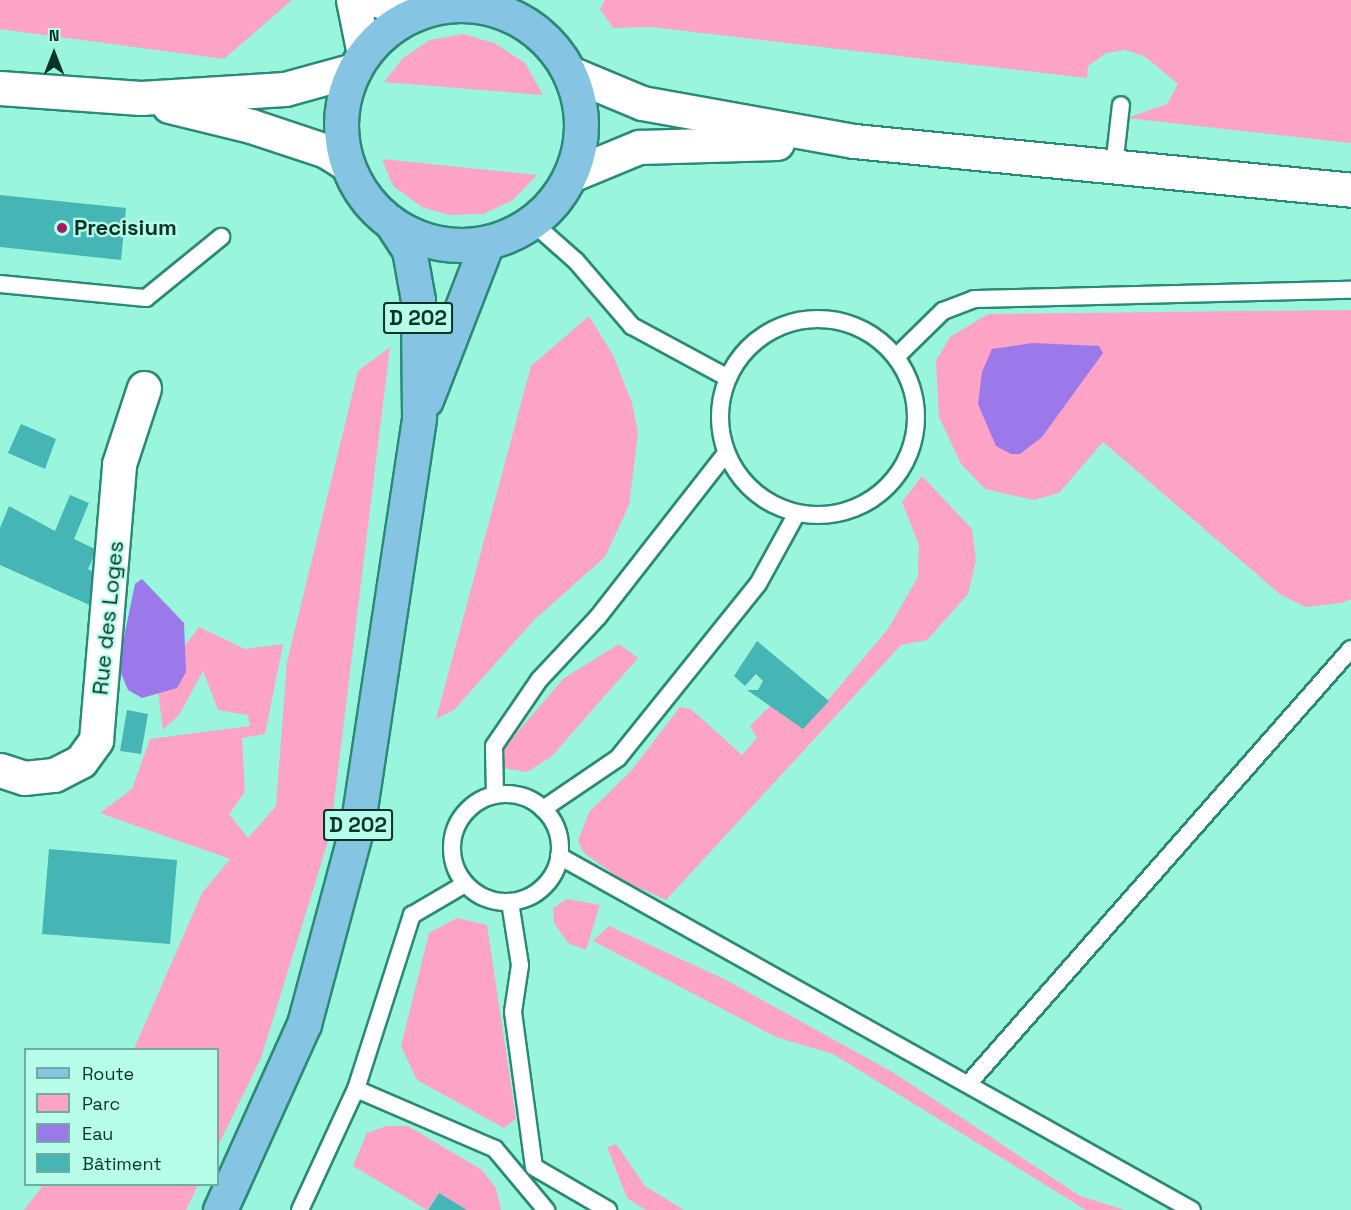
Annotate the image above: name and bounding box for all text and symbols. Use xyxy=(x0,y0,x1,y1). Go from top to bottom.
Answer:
north arrow xyxy=(24,24,84,84)
text: N xyxy=(49,25,59,46)
place label: Precisium xyxy=(74,215,177,241)
marker: Precisium xyxy=(55,221,69,235)
road number: D 202 xyxy=(382,300,454,336)
street label: Rue des Loges xyxy=(87,540,129,696)
road number: D 202 xyxy=(322,807,394,843)
legend xyxy=(24,1048,219,1186)
text: Route xyxy=(82,1062,134,1085)
text: Parc xyxy=(82,1092,120,1115)
text: Eau xyxy=(82,1122,113,1145)
text: Bâtiment xyxy=(82,1152,162,1175)

